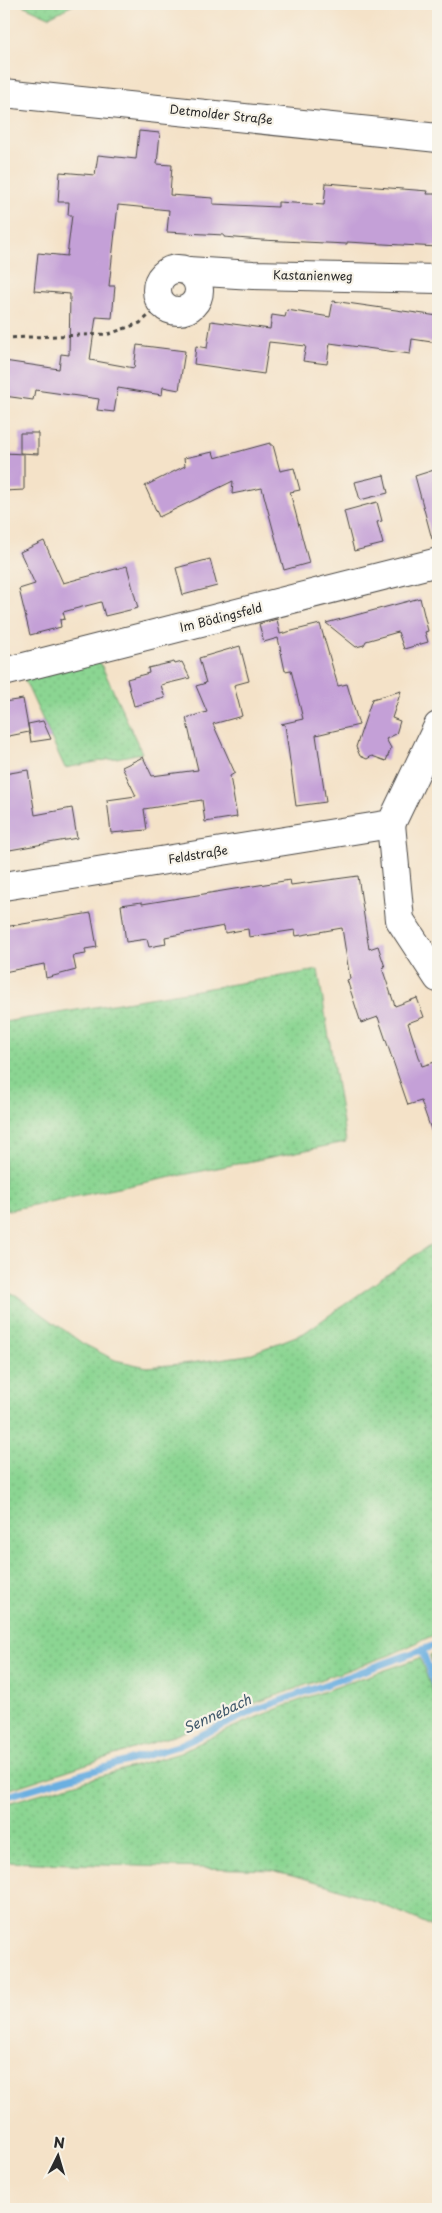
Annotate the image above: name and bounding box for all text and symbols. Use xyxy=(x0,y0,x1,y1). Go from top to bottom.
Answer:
street label: Detmolder Straße xyxy=(169,100,273,128)
street label: Kastanienweg xyxy=(273,265,353,285)
street label: Im Bödingsfeld xyxy=(178,598,264,636)
street label: Feldstraße xyxy=(167,840,229,868)
water label: Sennebach xyxy=(179,1688,255,1739)
north arrow xyxy=(32,2130,82,2180)
text: N xyxy=(53,2132,66,2153)

